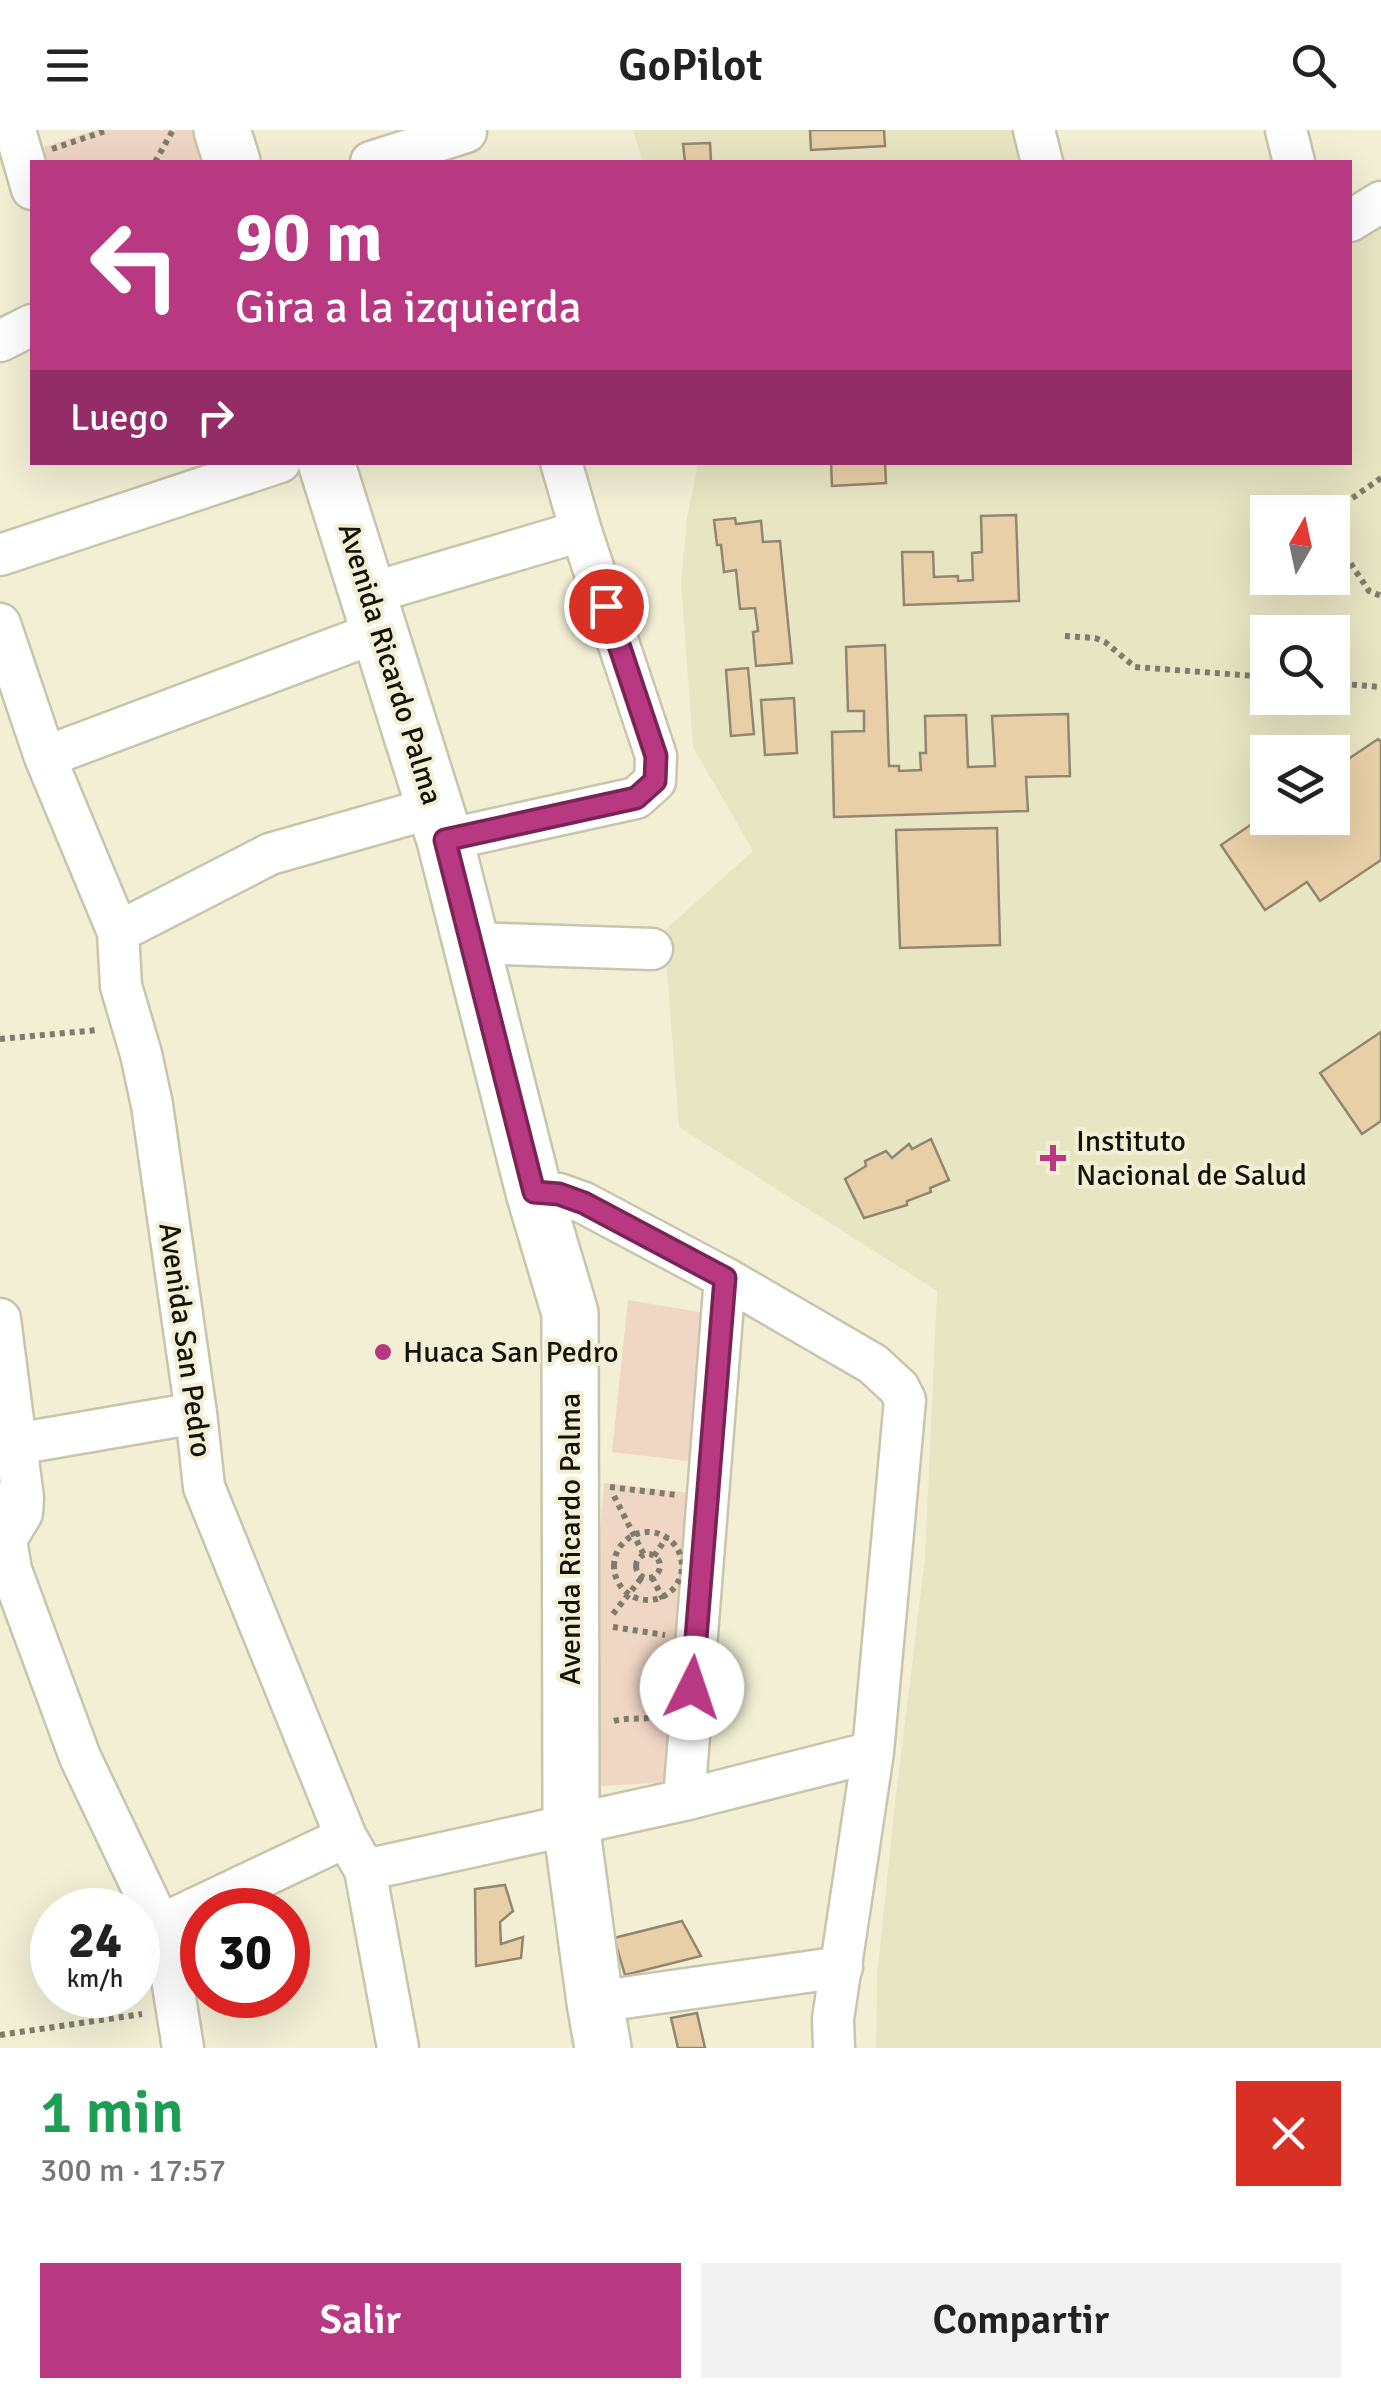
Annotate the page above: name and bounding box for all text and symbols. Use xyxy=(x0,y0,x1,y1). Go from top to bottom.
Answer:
icon: menu xyxy=(40,38,95,93)
text: GoPilot xyxy=(618,38,763,93)
icon: search xyxy=(1286,38,1341,93)
text: 90 m xyxy=(235,194,383,280)
icon: left xyxy=(70,200,200,330)
text: Gira a la izquierda xyxy=(235,280,582,335)
icon: right xyxy=(188,390,243,445)
text: Luego xyxy=(70,394,168,441)
north arrow xyxy=(1250,495,1350,595)
map controls xyxy=(1250,495,1350,835)
street label: Avenida Ricardo Palma xyxy=(330,519,450,809)
pin xyxy=(564,564,649,649)
icon: arrive xyxy=(579,579,634,634)
button: search xyxy=(1250,615,1350,715)
button: layers xyxy=(1250,735,1350,835)
place label: Instituto Nacional de Salud xyxy=(1076,1123,1307,1194)
marker: Instituto Nacional de Salud xyxy=(1040,1145,1066,1171)
street label: Avenida San Pedro xyxy=(150,1220,220,1460)
place label: Huaca San Pedro xyxy=(403,1334,619,1371)
marker: Huaca San Pedro xyxy=(372,1341,394,1363)
street label: Avenida Ricardo Palma xyxy=(552,1393,589,1685)
position arrow xyxy=(640,1636,744,1740)
speed limit sign: 30 xyxy=(180,1888,310,2018)
text: 24 xyxy=(68,1910,122,1972)
text: km/h xyxy=(67,1963,123,1994)
text: 1 min xyxy=(40,2076,184,2150)
button: close xyxy=(1236,2081,1341,2186)
text: 300 m · 17:57 xyxy=(40,2151,226,2190)
button: Salir xyxy=(40,2263,681,2378)
button: Compartir xyxy=(701,2263,1341,2378)

